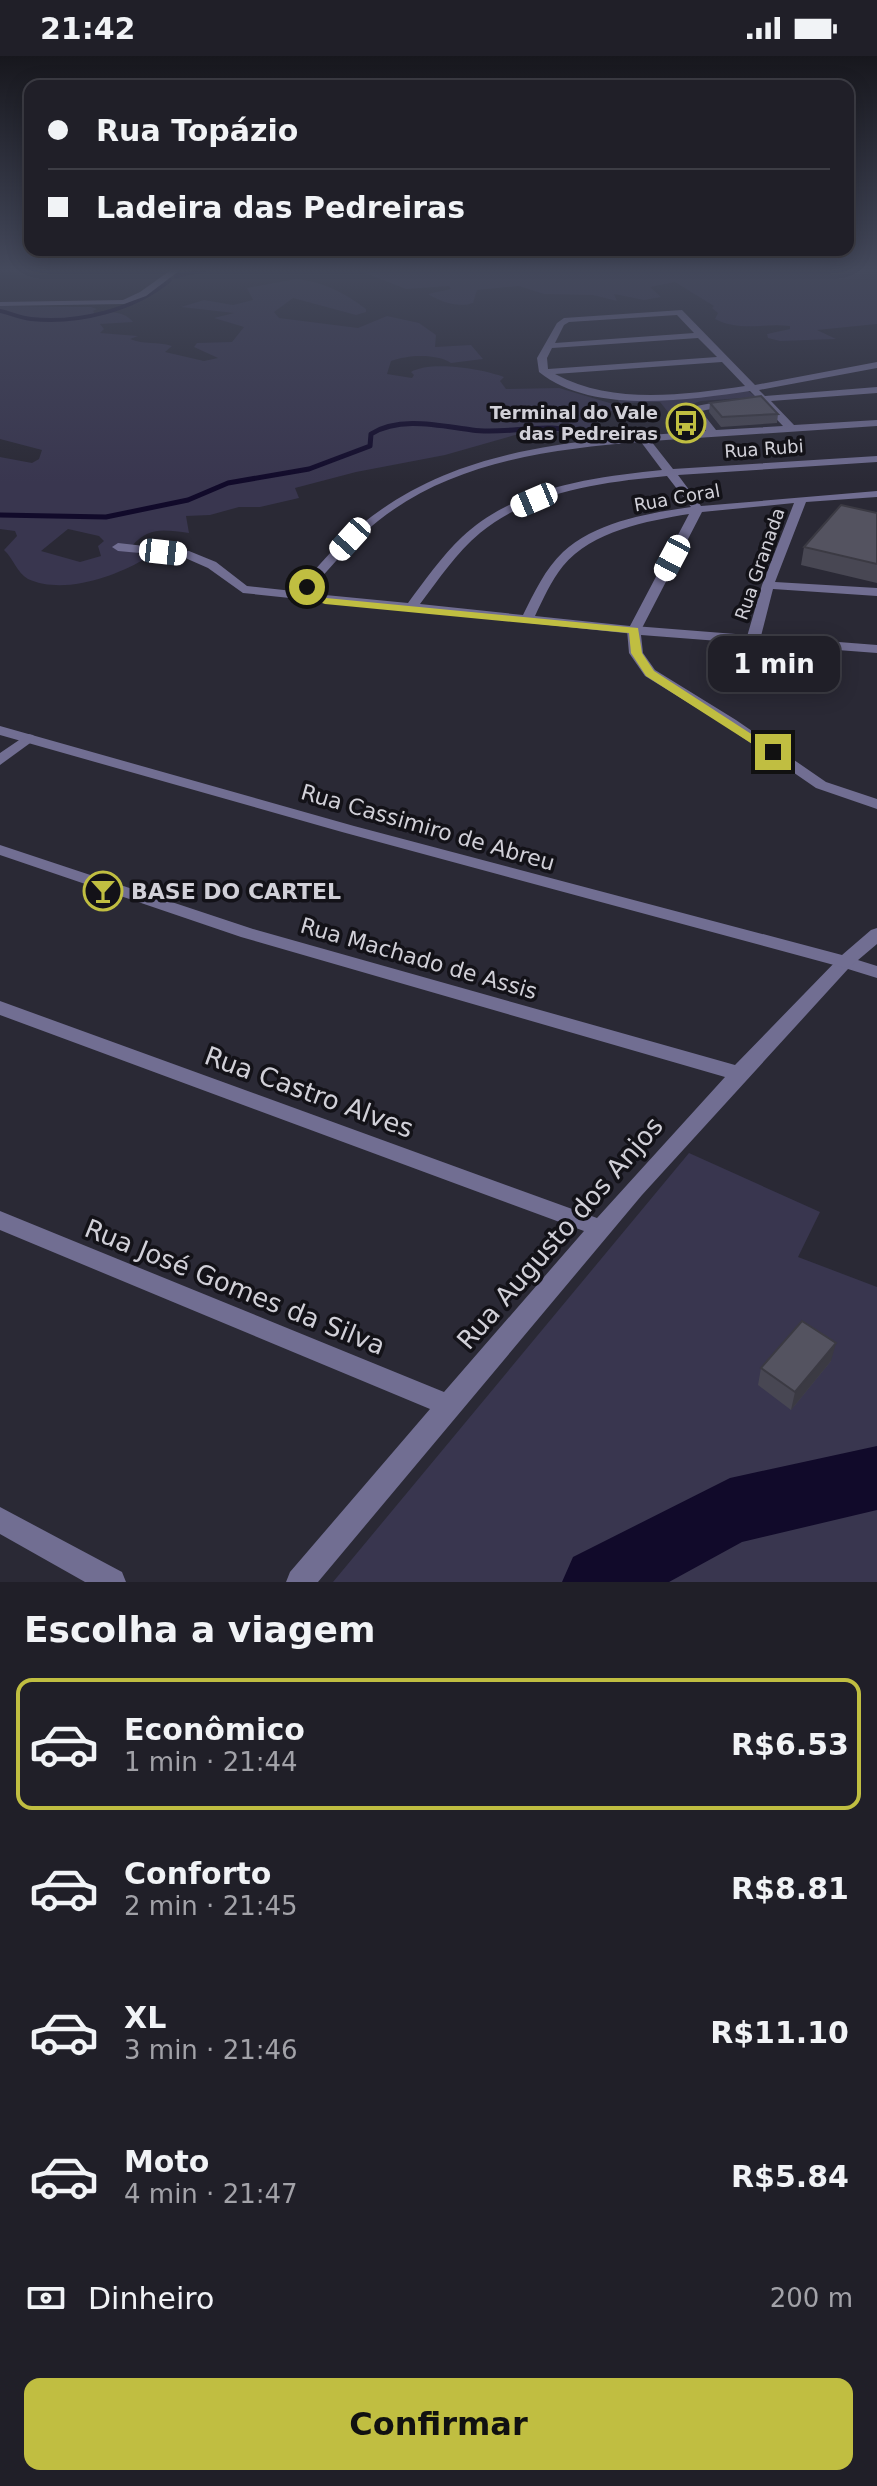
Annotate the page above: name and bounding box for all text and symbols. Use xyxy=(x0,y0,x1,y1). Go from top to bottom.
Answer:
text: 21:42 xyxy=(40,11,136,46)
text: Rua Topázio xyxy=(96,113,298,148)
text: Ladeira das Pedreiras xyxy=(96,190,465,225)
place label: Terminal do Vale das Pedreiras xyxy=(490,402,658,444)
bus stop icon: Terminal do Vale das Pedreiras xyxy=(665,402,707,444)
street label: Rua Rubi xyxy=(724,435,804,462)
car xyxy=(507,480,561,520)
street label: Rua Coral xyxy=(632,480,722,515)
street label: Rua Granada xyxy=(731,505,789,623)
car xyxy=(325,513,375,565)
car xyxy=(650,531,694,585)
car xyxy=(138,538,188,566)
route start xyxy=(289,569,325,605)
callout: 1 min xyxy=(707,636,839,692)
text: 1 min xyxy=(733,649,815,679)
route end xyxy=(755,734,791,770)
street label: Rua Cassimiro de Abreu xyxy=(298,779,558,876)
bar icon: BASE DO CARTEL xyxy=(82,870,124,912)
place label: BASE DO CARTEL xyxy=(131,879,341,904)
street label: Rua Machado de Assis xyxy=(298,913,540,1004)
street label: Rua Castro Alves xyxy=(201,1040,417,1144)
street label: Rua Augusto dos Anjos xyxy=(451,1111,669,1355)
street label: Rua José Gomes da Silva xyxy=(81,1213,389,1361)
text: Escolha a viagem xyxy=(24,1609,376,1650)
icon: car xyxy=(28,1708,100,1780)
text: Econômico xyxy=(124,1712,305,1747)
text: R$6.53 xyxy=(731,1727,849,1762)
text: 1 min · 21:44 xyxy=(124,1747,298,1777)
icon: car xyxy=(28,1852,100,1924)
text: Conforto xyxy=(124,1856,271,1891)
text: R$8.81 xyxy=(731,1871,849,1906)
text: 2 min · 21:45 xyxy=(124,1891,298,1921)
icon: car xyxy=(28,1996,100,2068)
text: XL xyxy=(124,2000,166,2035)
text: R$11.10 xyxy=(710,2015,849,2050)
text: 3 min · 21:46 xyxy=(124,2035,298,2065)
icon: car xyxy=(28,2140,100,2212)
text: Moto xyxy=(124,2144,209,2179)
text: R$5.84 xyxy=(731,2159,849,2194)
text: 4 min · 21:47 xyxy=(124,2179,298,2209)
icon: cash xyxy=(24,2276,68,2320)
text: Dinheiro xyxy=(88,2281,214,2316)
text: 200 m xyxy=(770,2283,853,2313)
button: Confirmar xyxy=(24,2378,853,2470)

